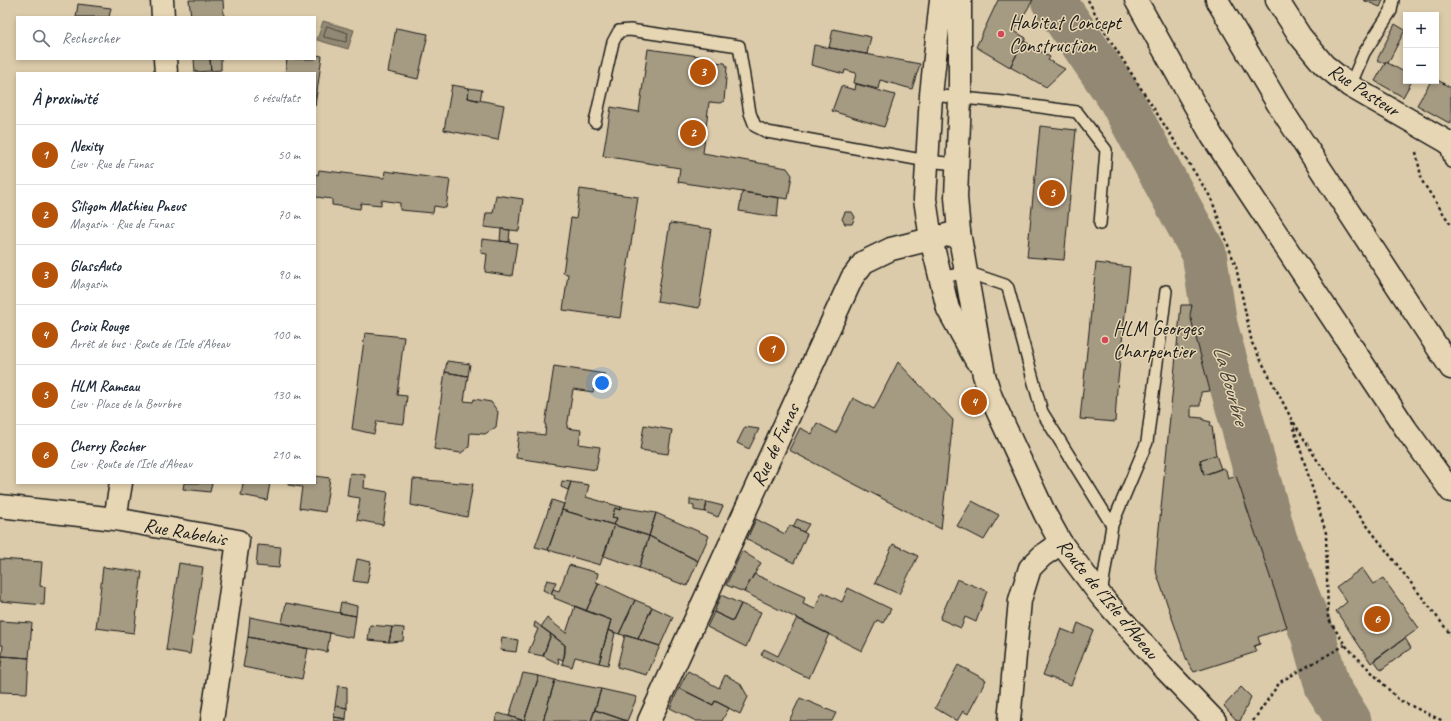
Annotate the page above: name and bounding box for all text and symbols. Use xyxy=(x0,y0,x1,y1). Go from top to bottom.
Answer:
place label: Habitat Concept Construction xyxy=(1009,10,1123,58)
map controls xyxy=(1403,12,1439,84)
button: + xyxy=(1403,12,1439,48)
search box xyxy=(16,16,316,60)
icon: search xyxy=(30,27,52,49)
text: Rechercher xyxy=(62,29,120,48)
marker: Habitat Concept Construction xyxy=(996,29,1006,39)
button: − xyxy=(1403,48,1439,84)
pin: 3 xyxy=(690,57,716,87)
street label: Rue Pasteur xyxy=(1324,58,1406,123)
text: À proximité xyxy=(32,88,97,109)
text: 6 résultats xyxy=(252,90,300,106)
pin: 2 xyxy=(680,118,706,148)
text: Nexity xyxy=(70,137,103,156)
text: 1 xyxy=(42,147,48,163)
text: 50 m xyxy=(278,147,300,163)
text: Lieu · Rue de Funas xyxy=(70,156,153,172)
pin: 5 xyxy=(1039,178,1065,208)
text: Siligom Mathieu Pneus xyxy=(70,197,186,216)
text: 2 xyxy=(42,207,48,223)
text: 70 m xyxy=(278,207,300,223)
text: Magasin · Rue de Funas xyxy=(70,216,174,232)
text: GlassAuto xyxy=(70,257,121,276)
text: 3 xyxy=(42,267,48,283)
text: 90 m xyxy=(278,267,300,283)
text: Magasin xyxy=(70,276,108,292)
place label: HLM Georges Charpentier xyxy=(1113,316,1205,364)
text: Croix Rouge xyxy=(70,317,129,336)
text: 4 xyxy=(42,327,48,343)
text: 100 m xyxy=(272,327,300,343)
pin: 1 xyxy=(759,334,785,364)
marker: HLM Georges Charpentier xyxy=(1100,335,1110,345)
text: Arrêt de bus · Route de l'Isle d'Abeau xyxy=(70,336,230,352)
water label: La Bourbre xyxy=(1207,343,1255,430)
your location xyxy=(592,373,612,393)
text: HLM Rameau xyxy=(70,377,139,396)
text: 5 xyxy=(42,387,48,403)
text: 130 m xyxy=(272,387,300,403)
pin: 4 xyxy=(961,387,987,417)
text: Lieu · Place de la Bourbre xyxy=(70,396,181,412)
street label: Rue de Funas xyxy=(745,398,806,490)
text: Cherry Rocher xyxy=(70,437,145,456)
text: 6 xyxy=(42,447,48,463)
text: 210 m xyxy=(272,447,300,463)
text: Lieu · Route de l'Isle d'Abeau xyxy=(70,456,192,472)
street label: Rue Rabelais xyxy=(141,512,231,552)
street label: Route de l'Isle d'Abeau xyxy=(1052,534,1165,666)
pin: 6 xyxy=(1364,604,1390,634)

